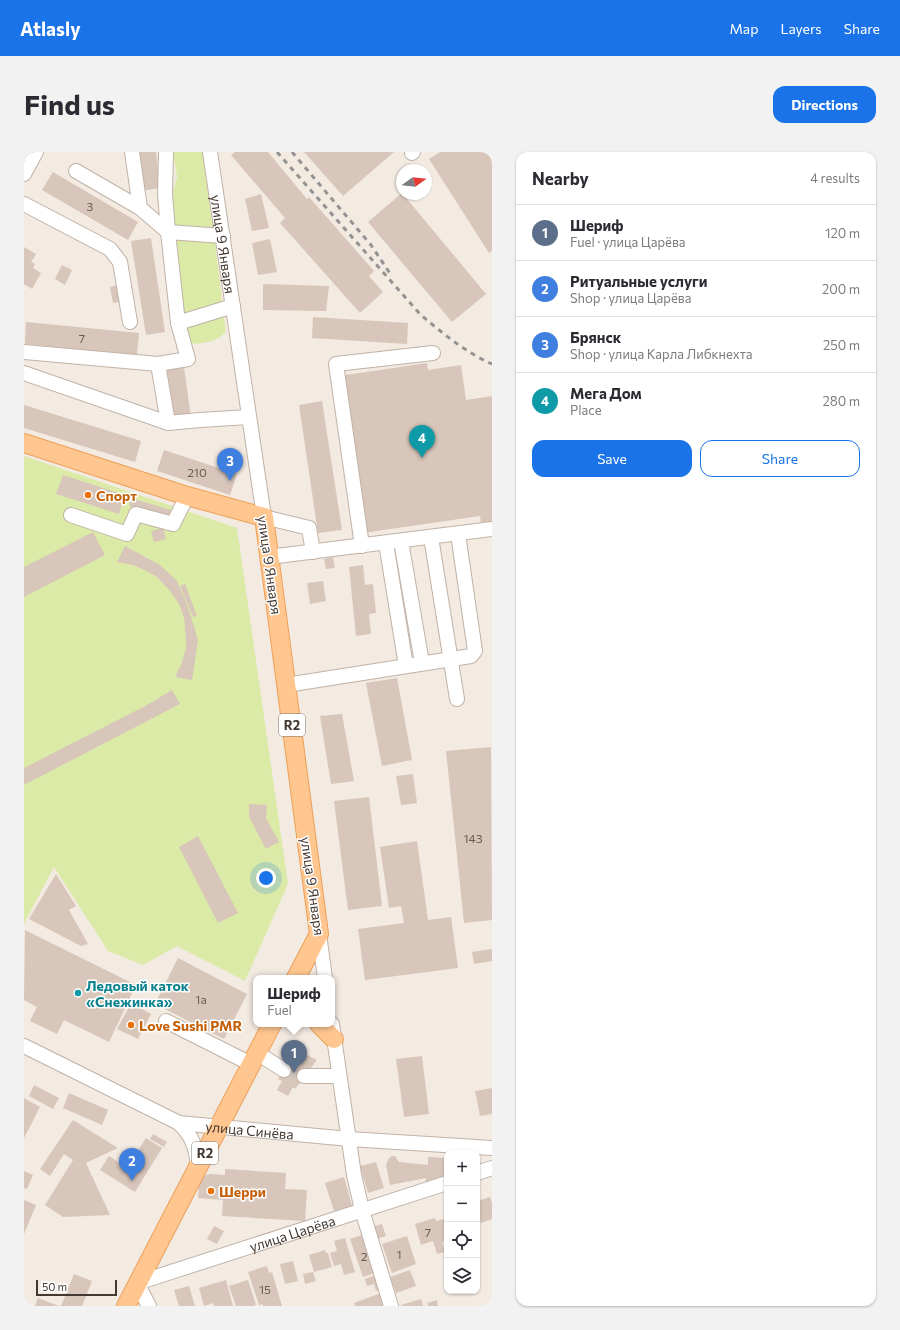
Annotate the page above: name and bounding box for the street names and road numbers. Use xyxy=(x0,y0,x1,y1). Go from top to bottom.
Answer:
street label: улица 9 Января xyxy=(208,193,239,295)
street label: улица 9 Января xyxy=(255,514,285,616)
road number: R2 xyxy=(279,714,305,736)
street label: улица 9 Января xyxy=(298,835,328,937)
street label: улица Синёва xyxy=(205,1117,295,1142)
road number: R2 xyxy=(192,1142,218,1164)
street label: улица Царёва xyxy=(247,1211,337,1255)

